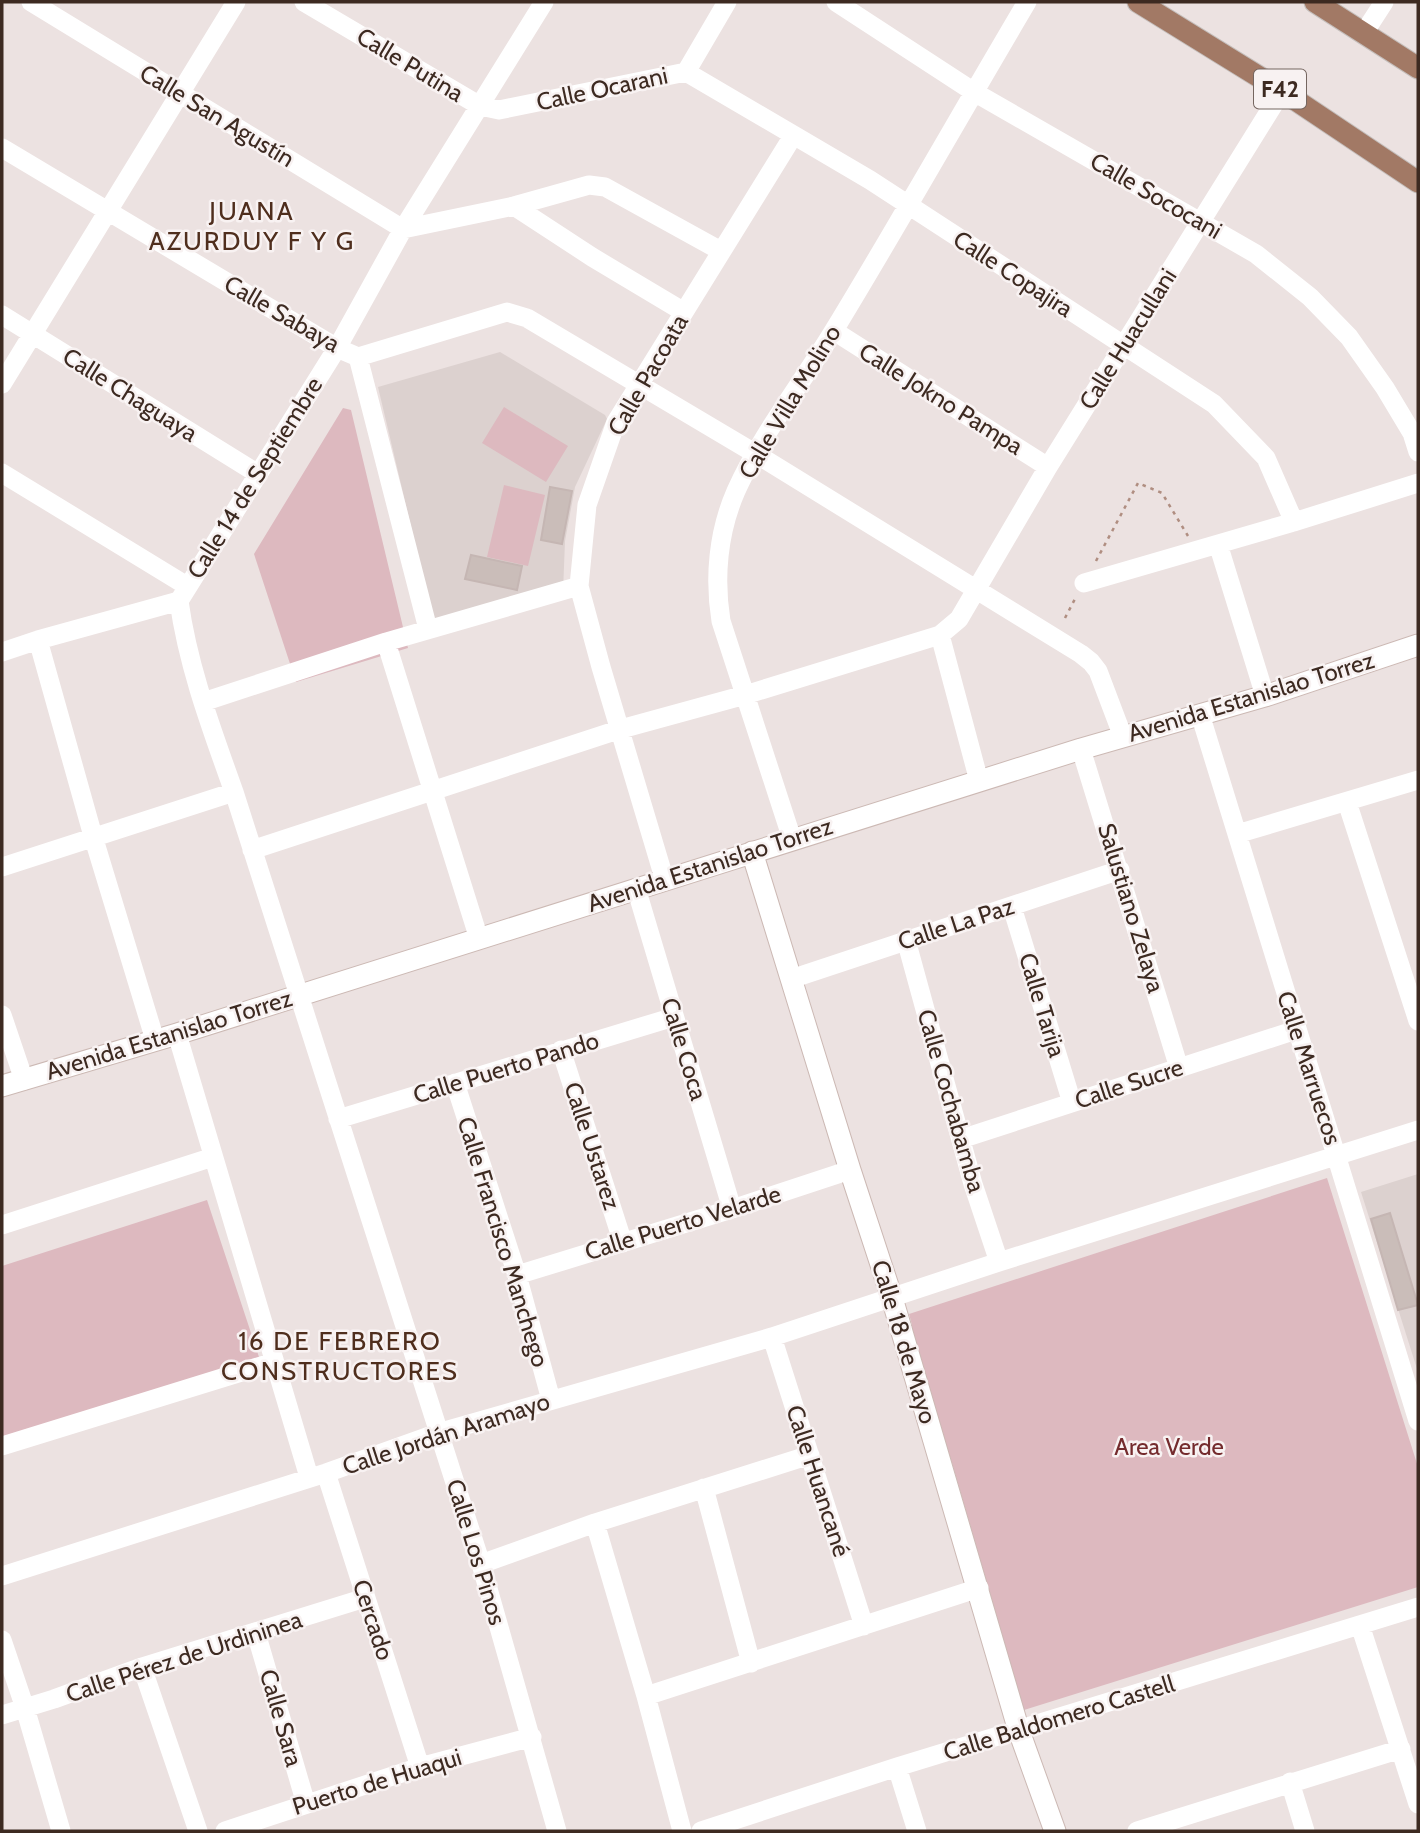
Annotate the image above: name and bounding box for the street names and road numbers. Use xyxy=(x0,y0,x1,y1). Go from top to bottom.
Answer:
street label: Calle Putina xyxy=(352,21,469,108)
street label: Calle San Agustín xyxy=(135,58,300,173)
street label: Calle Ocarani xyxy=(534,60,670,117)
road number: F42 xyxy=(1254,69,1306,108)
street label: Calle Sococani xyxy=(1085,146,1227,245)
street label: Calle Copajira xyxy=(948,224,1079,323)
street label: Calle Huacullani xyxy=(1073,263,1182,415)
street label: Calle Sabaya xyxy=(219,269,346,359)
street label: Calle Pacoata xyxy=(601,309,694,440)
street label: Calle Villa Molino xyxy=(732,320,847,484)
street label: Calle Jokno Pampa xyxy=(854,337,1029,461)
street label: Calle Chaguaya xyxy=(57,342,203,448)
street label: Calle 14 de Septiembre xyxy=(181,372,328,584)
street label: Avenida Estanislao Torrez xyxy=(1124,645,1378,748)
street label: Avenida Estanislao Torrez xyxy=(584,811,836,918)
street label: Salustiano Zelaya xyxy=(1092,820,1171,996)
street label: Calle La Paz xyxy=(894,891,1018,956)
street label: Calle Tarija xyxy=(1013,949,1072,1061)
street label: Avenida Estanislao Torrez xyxy=(42,983,296,1086)
street label: Calle Marruecos xyxy=(1271,987,1348,1148)
street label: Calle Coca xyxy=(655,994,714,1104)
street label: Calle Cochabamba xyxy=(911,1006,992,1196)
street label: Calle Puerto Pando xyxy=(409,1025,602,1110)
street label: Calle Sucre xyxy=(1071,1052,1187,1115)
street label: Calle Ustarez xyxy=(558,1078,627,1213)
street label: Calle Francisco Manchego xyxy=(452,1113,555,1370)
street label: Calle Puerto Velarde xyxy=(581,1179,784,1266)
street label: Calle 18 de Mayo xyxy=(866,1257,943,1427)
street label: Calle Jordán Aramayo xyxy=(339,1386,553,1481)
street label: Calle Huancané xyxy=(780,1401,857,1560)
street label: Calle Los Pinos xyxy=(441,1476,512,1628)
street label: Cercado xyxy=(347,1576,400,1664)
street label: Calle Pérez de Urdininea xyxy=(62,1604,306,1708)
street label: Calle Sara xyxy=(254,1666,309,1770)
street label: Calle Baldomero Castell xyxy=(940,1668,1178,1766)
street label: Puerto de Huaqui xyxy=(289,1742,465,1821)

